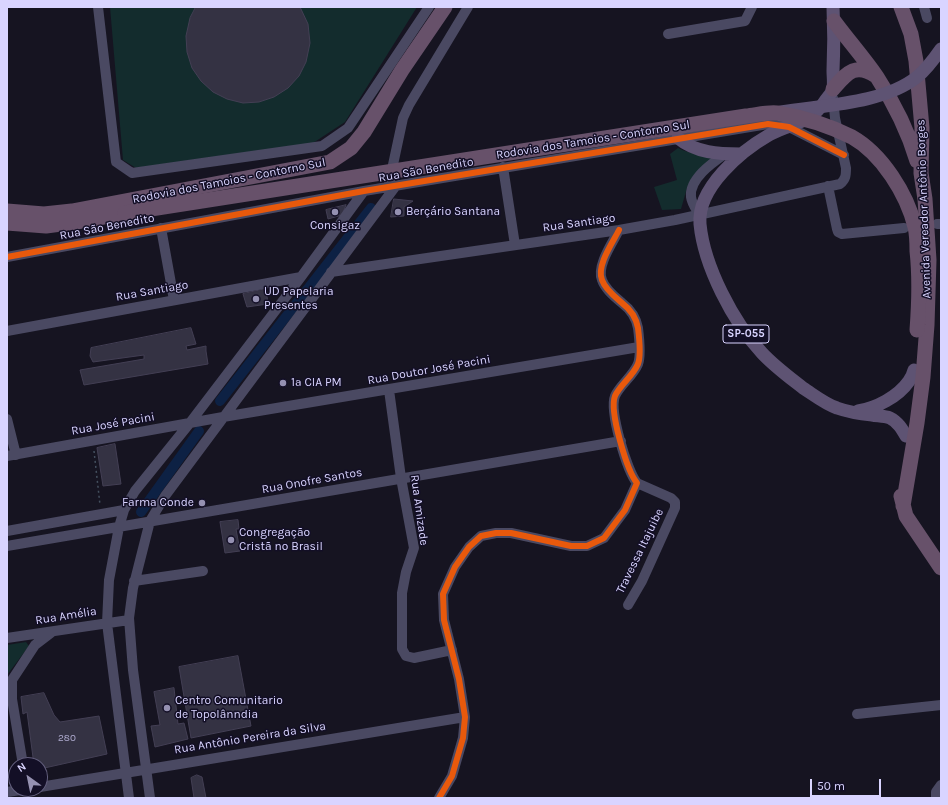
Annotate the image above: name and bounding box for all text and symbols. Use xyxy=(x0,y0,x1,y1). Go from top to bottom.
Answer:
street label: Rodovia dos Tamoios - Contorno Sul xyxy=(495,118,691,162)
street label: Avenida Vereador Antônio Borges xyxy=(914,119,934,299)
street label: Rodovia dos Tamoios - Contorno Sul xyxy=(131,155,327,207)
street label: Rua São Benedito xyxy=(377,155,475,185)
place label: Berçário Santana xyxy=(406,205,500,219)
marker: Consigaz xyxy=(330,207,340,217)
marker: Berçário Santana xyxy=(393,207,403,217)
street label: Rua São Benedito xyxy=(58,211,156,243)
street label: Rua Santiago xyxy=(542,211,616,235)
place label: Consigaz xyxy=(310,219,360,233)
street label: Rua Santiago xyxy=(115,278,189,304)
place label: UD Papelaria Presentes xyxy=(264,285,334,313)
marker: UD Papelaria Presentes xyxy=(251,294,261,304)
road number: SP-055 xyxy=(723,325,769,343)
street label: Rua Doutor José Pacini xyxy=(366,352,492,388)
place label: 1ª CIA PM xyxy=(291,376,342,390)
marker: 1ª CIA PM xyxy=(278,378,288,388)
street label: Rua José Pacini xyxy=(70,410,156,438)
street label: Rua Onofre Santos xyxy=(261,465,363,497)
street label: Rua Amizade xyxy=(407,474,431,546)
place label: Farma Conde xyxy=(122,496,194,510)
marker: Farma Conde xyxy=(197,498,207,508)
street label: Travessa Itajuibe xyxy=(613,506,667,596)
place label: Congregação Cristã no Brasil xyxy=(239,526,323,554)
marker: Congregação Cristã no Brasil xyxy=(226,535,236,545)
street label: Rua Amélia xyxy=(34,604,98,628)
place label: Centro Comunitario de Topolânndia xyxy=(175,694,283,722)
marker: Centro Comunitario de Topolânndia xyxy=(162,703,172,713)
street label: Rua Antônio Pereira da Silva xyxy=(173,719,327,757)
house number: 280 xyxy=(58,732,76,744)
north arrow xyxy=(8,757,48,797)
text: N xyxy=(15,760,29,775)
scale bar xyxy=(812,771,883,797)
text: 50 m xyxy=(817,779,845,793)

